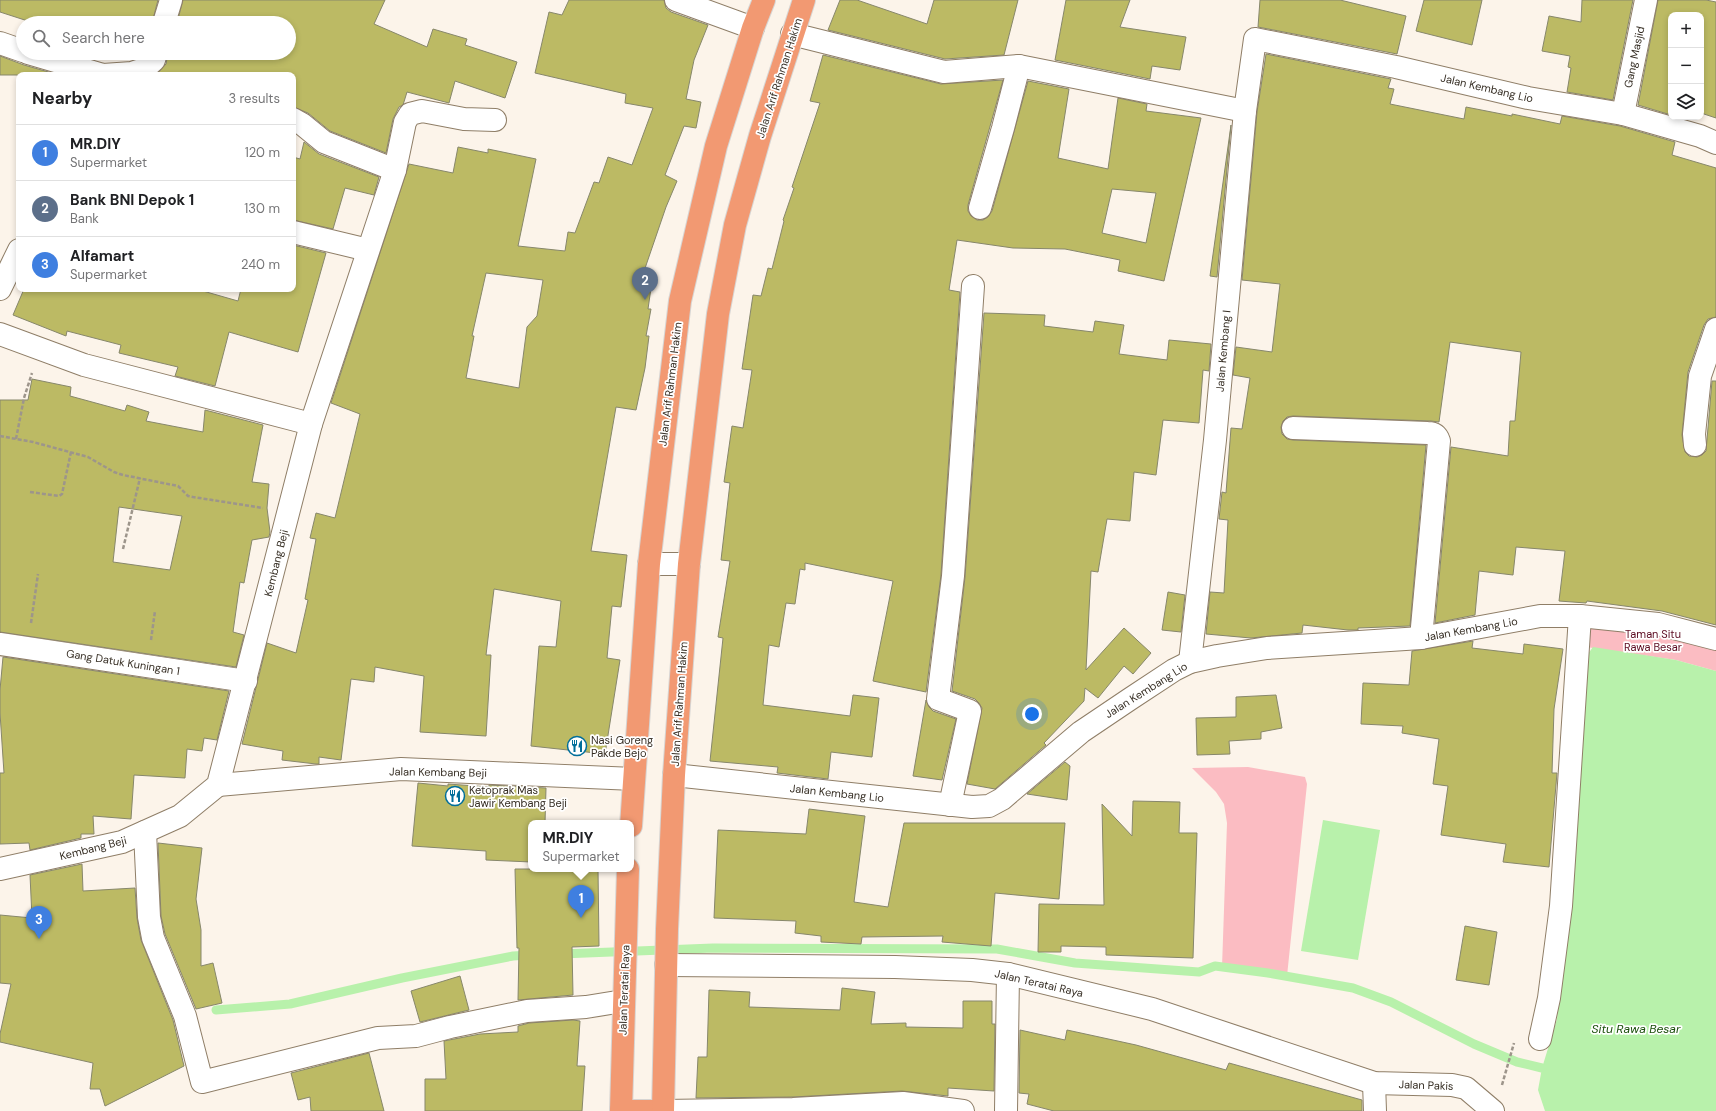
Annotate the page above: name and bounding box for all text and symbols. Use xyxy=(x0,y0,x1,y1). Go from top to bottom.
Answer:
map controls xyxy=(1668,12,1704,120)
button: + xyxy=(1668,12,1704,48)
search box xyxy=(16,16,296,60)
street label: Jalan Arif Rahman Hakim xyxy=(753,16,805,140)
street label: Gang Masjid xyxy=(1621,25,1647,89)
icon: search xyxy=(30,27,52,49)
text: Search here xyxy=(62,28,145,48)
button: − xyxy=(1668,48,1704,84)
street label: Jalan Kembang Lio xyxy=(1439,71,1535,105)
button: layers xyxy=(1668,84,1704,120)
text: Nearby xyxy=(32,87,92,109)
text: 3 results xyxy=(228,90,280,107)
text: MR.DIY xyxy=(70,134,121,154)
text: 1 xyxy=(43,144,47,161)
text: 120 m xyxy=(245,144,280,161)
text: Supermarket xyxy=(70,154,147,171)
text: Bank BNI Depok 1 xyxy=(70,190,194,210)
text: 2 xyxy=(41,200,49,217)
text: 130 m xyxy=(244,200,280,217)
text: Bank xyxy=(70,210,99,227)
text: Alfamart xyxy=(70,246,134,266)
text: 3 xyxy=(41,256,49,273)
text: 240 m xyxy=(241,256,280,273)
text: Supermarket xyxy=(70,266,147,283)
pin: 2 xyxy=(632,267,658,300)
street label: Jalan Kembang I xyxy=(1212,309,1234,393)
street label: Jalan Arif Rahman Hakim xyxy=(655,321,685,447)
street label: Kembang Beji xyxy=(261,528,291,598)
street label: Jalan Kembang Lio xyxy=(1423,614,1519,644)
park label: Taman Situ Rawa Besar xyxy=(1624,627,1682,654)
street label: Jalan Arif Rahman Hakim xyxy=(668,641,690,767)
street label: Gang Datuk Kuningan 1 xyxy=(65,646,181,678)
street label: Jalan Kembang Lio xyxy=(1102,659,1190,721)
your location xyxy=(1022,704,1042,724)
place label: Nasi Goreng Pakde Bejo xyxy=(591,733,653,760)
restaurant icon: Nasi Goreng Pakde Bejo xyxy=(566,735,588,757)
street label: Jalan Kembang Beji xyxy=(389,764,487,780)
street label: Jalan Kembang Lio xyxy=(789,781,885,805)
place label: Ketoprak Mas Jawir Kembang Beji xyxy=(469,783,567,810)
restaurant icon: Ketoprak Mas Jawir Kembang Beji xyxy=(444,785,466,807)
popup xyxy=(528,820,634,872)
text: MR.DIY xyxy=(542,828,593,848)
street label: Kembang Beji xyxy=(58,833,128,863)
text: Supermarket xyxy=(542,848,620,865)
pin: 1 xyxy=(568,885,594,918)
pin: 3 xyxy=(26,906,52,939)
street label: Jalan Teratai Raya xyxy=(615,945,633,1035)
street label: Jalan Teratai Raya xyxy=(993,966,1085,1000)
water label: Situ Rawa Besar xyxy=(1592,1021,1681,1037)
street label: Jalan Pakis xyxy=(1398,1077,1454,1093)

